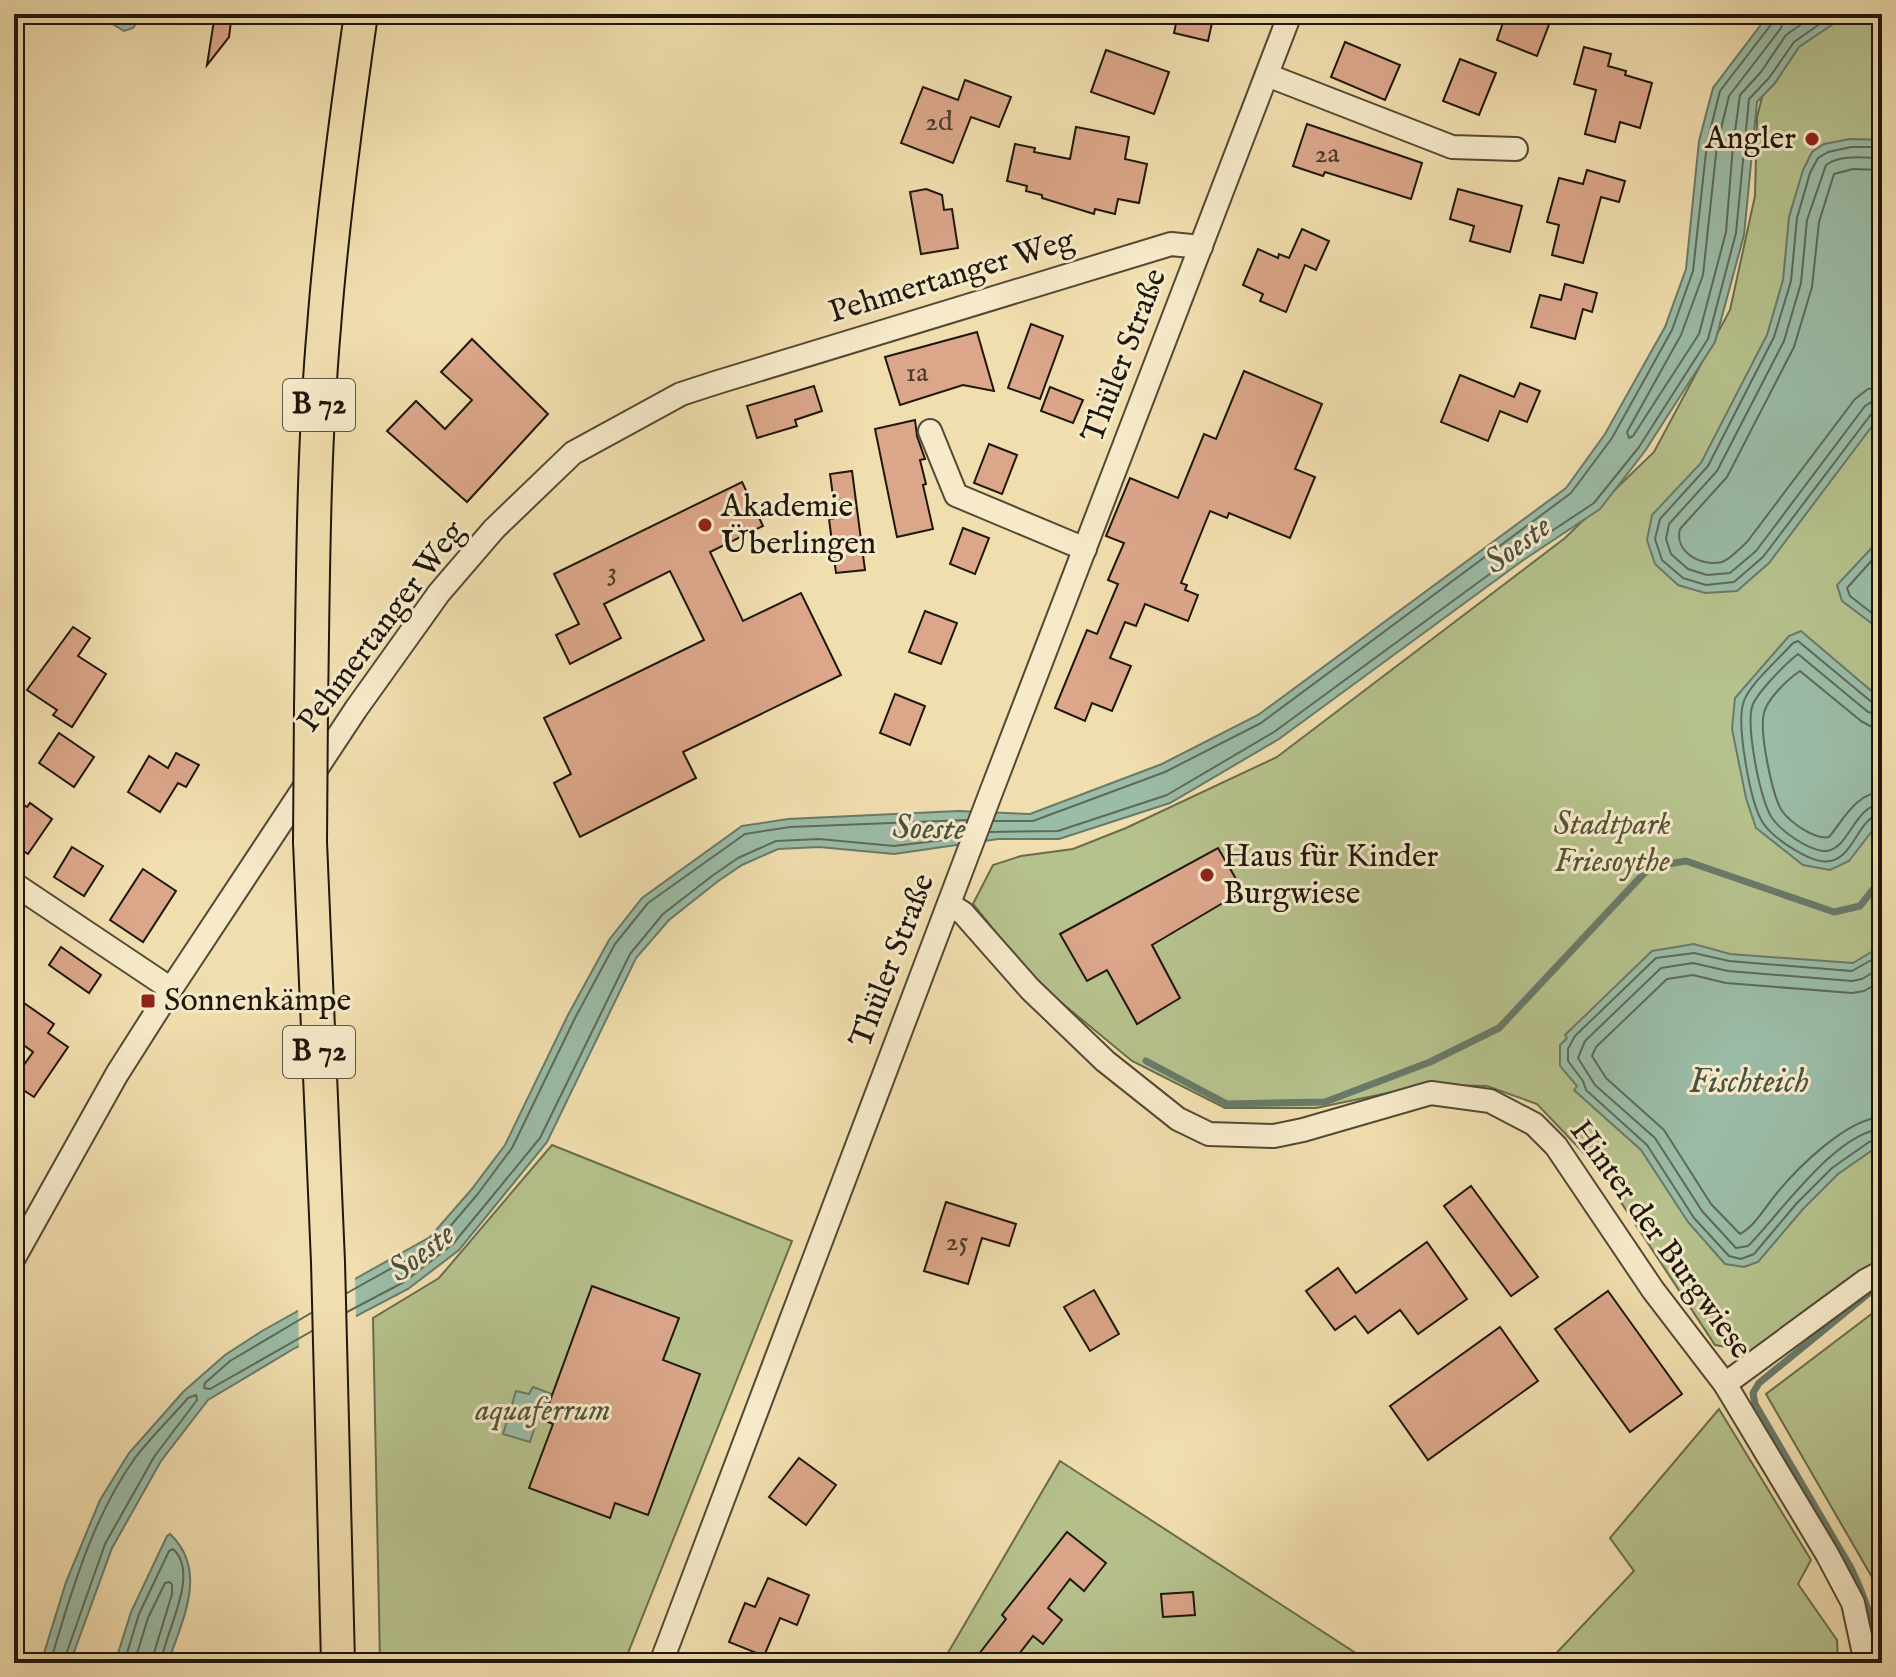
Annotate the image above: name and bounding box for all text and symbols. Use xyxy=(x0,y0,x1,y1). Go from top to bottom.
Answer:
house number: 2d xyxy=(925,105,953,140)
place label: Angler xyxy=(1704,119,1796,160)
marker: Angler xyxy=(1803,130,1821,148)
house number: 2a xyxy=(1314,137,1341,172)
street label: Pehmertanger Weg xyxy=(824,220,1080,334)
street label: Thüler Straße xyxy=(1073,263,1177,449)
house number: 1a xyxy=(906,356,929,391)
road number: B 72 xyxy=(283,379,355,431)
place label: Akademie Überlingen xyxy=(720,487,876,565)
water label: Soeste xyxy=(1476,505,1561,584)
street label: Pehmertanger Weg xyxy=(289,513,475,741)
marker: Akademie Überlingen xyxy=(696,516,714,534)
house number: 3 xyxy=(607,555,617,590)
park label: Stadtpark Friesoythe xyxy=(1553,805,1671,883)
water label: Soeste xyxy=(892,807,967,851)
place label: Haus für Kinder Burgwiese xyxy=(1223,837,1439,915)
marker: Haus für Kinder Burgwiese xyxy=(1198,866,1216,884)
street label: Thüler Straße xyxy=(841,868,945,1054)
place label: Sonnenkämpe xyxy=(164,981,351,1022)
marker: Sonnenkämpe xyxy=(139,992,157,1010)
road number: B 72 xyxy=(283,1026,355,1078)
water label: Fischteich xyxy=(1689,1061,1809,1104)
street label: Hinter der Burgwiese xyxy=(1560,1113,1760,1367)
water label: Soeste xyxy=(380,1213,465,1293)
house number: 25 xyxy=(945,1225,969,1260)
park label: aquaferrum xyxy=(474,1391,611,1432)

